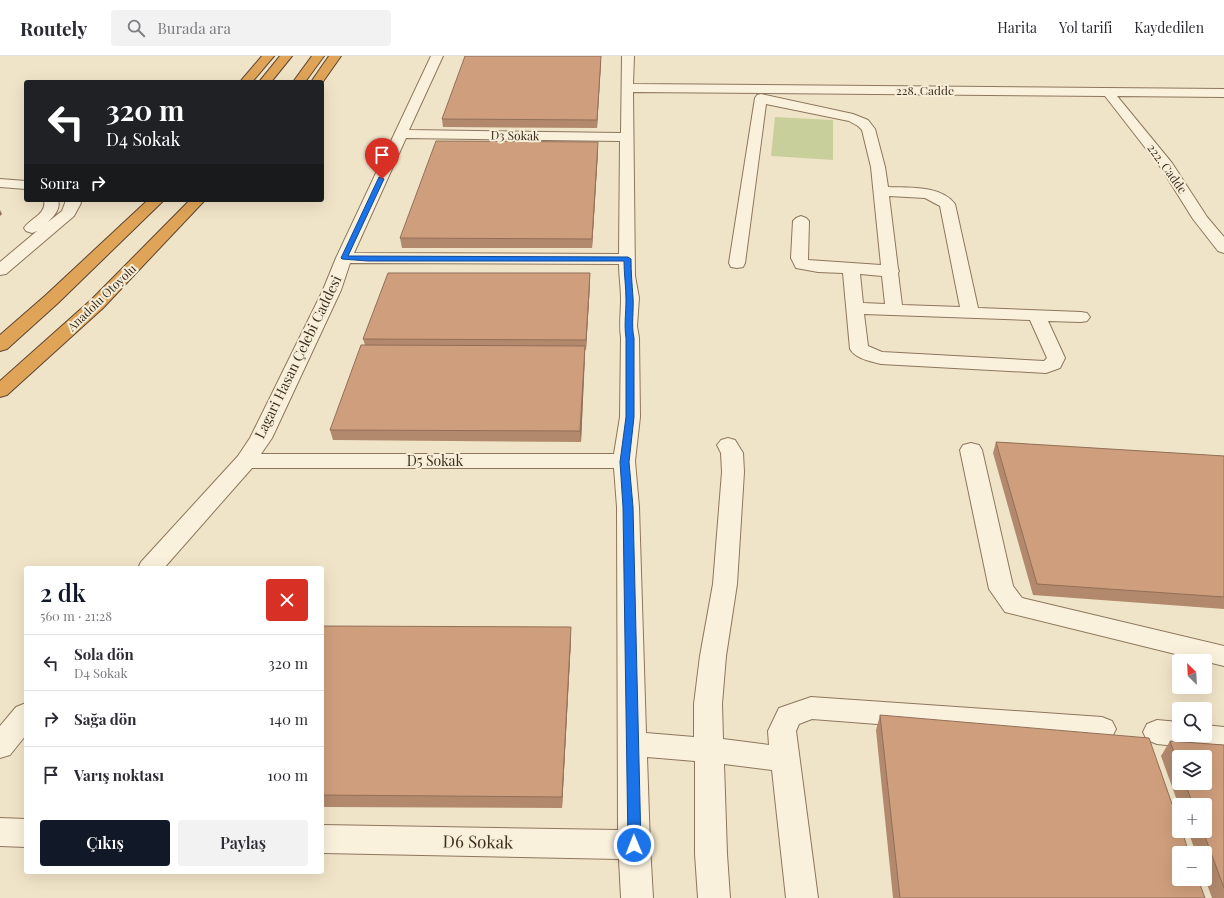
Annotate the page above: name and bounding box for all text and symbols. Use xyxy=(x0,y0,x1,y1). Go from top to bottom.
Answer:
search box xyxy=(111,10,391,46)
text: Routely xyxy=(20,15,87,41)
icon: search xyxy=(125,17,147,39)
text: Burada ara xyxy=(157,18,231,38)
text: Harita xyxy=(997,18,1037,37)
text: Yol tarifi xyxy=(1059,18,1112,37)
text: Kaydedilen xyxy=(1134,18,1204,37)
street label: 228. Cadde xyxy=(896,82,954,98)
text: 320 m xyxy=(106,91,184,128)
icon: left xyxy=(40,96,92,148)
text: D4 Sokak xyxy=(106,127,180,151)
street label: D3 Sokak xyxy=(490,127,540,143)
pin xyxy=(365,138,399,179)
street label: 222. Cadde xyxy=(1144,140,1191,196)
icon: arrive xyxy=(371,144,393,166)
icon: right xyxy=(87,172,109,194)
text: Sonra xyxy=(40,173,79,193)
street label: Anadolu Otoyolu xyxy=(63,260,139,335)
street label: Lagari Hasan Çelebi Caddesi xyxy=(250,272,345,442)
street label: D5 Sokak xyxy=(407,451,464,470)
text: 2 dk xyxy=(40,576,86,608)
button: close xyxy=(266,579,308,621)
text: 560 m · 21:28 xyxy=(40,607,112,624)
text: Sola dön xyxy=(74,644,134,664)
icon: left xyxy=(40,652,62,674)
text: 320 m xyxy=(268,653,308,673)
north arrow xyxy=(1172,654,1212,694)
map controls xyxy=(1172,654,1212,886)
text: D4 Sokak xyxy=(74,664,128,681)
button: search xyxy=(1172,702,1212,742)
icon: right xyxy=(40,708,62,730)
text: Sağa dön xyxy=(74,709,137,729)
text: 140 m xyxy=(269,709,308,729)
button: layers xyxy=(1172,750,1212,790)
icon: arrive xyxy=(40,764,62,786)
text: Varış noktası xyxy=(74,765,164,785)
text: 100 m xyxy=(267,765,308,785)
button: + xyxy=(1172,798,1212,838)
button: Çıkış xyxy=(40,820,170,866)
button: Paylaş xyxy=(178,820,308,866)
position arrow xyxy=(613,824,655,866)
street label: D6 Sokak xyxy=(443,829,514,853)
button: − xyxy=(1172,846,1212,886)

